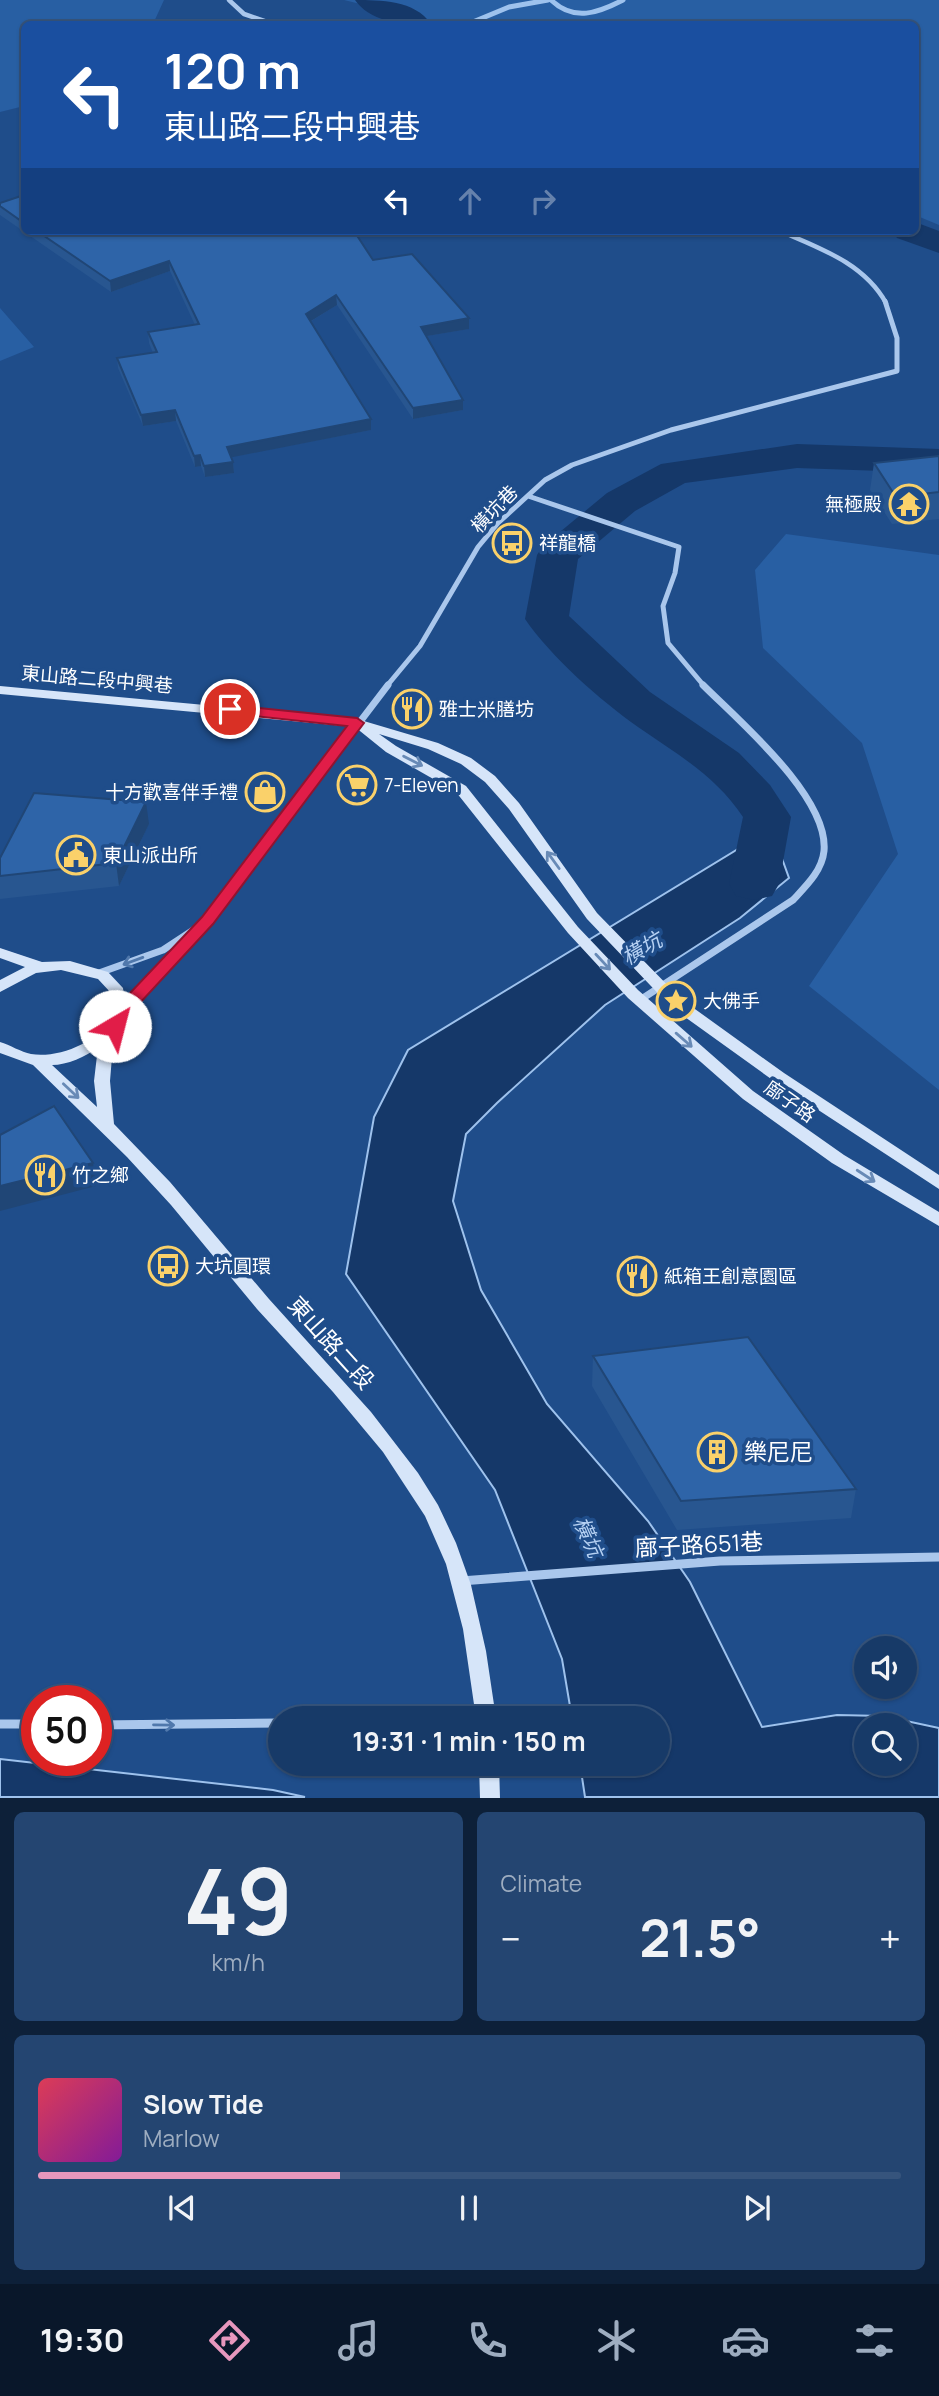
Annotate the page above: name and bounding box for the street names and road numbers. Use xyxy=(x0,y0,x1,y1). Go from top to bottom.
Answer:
street label: 橫坑巷 xyxy=(465,479,523,539)
street label: 東山路二段中興巷 xyxy=(20,659,174,699)
street label: 廍子路 xyxy=(759,1074,821,1128)
street label: 東山路二段 xyxy=(281,1289,382,1396)
street label: 廍子路651巷 xyxy=(634,1525,764,1563)

